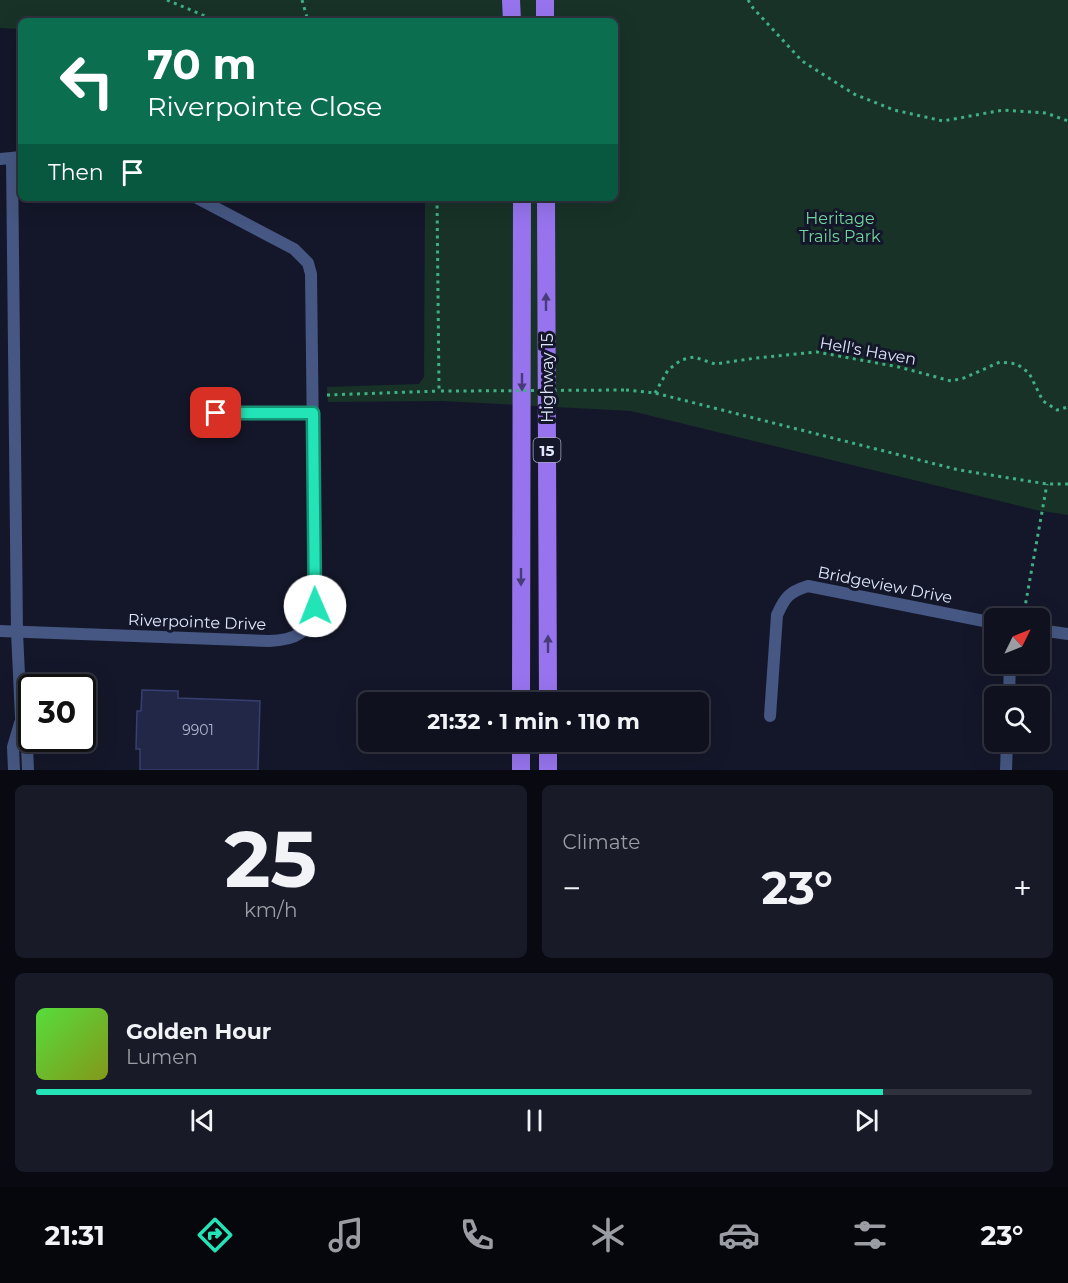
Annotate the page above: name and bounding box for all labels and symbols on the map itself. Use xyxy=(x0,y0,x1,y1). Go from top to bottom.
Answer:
park label: Heritage Trails Park xyxy=(799,209,881,246)
one-way arrow xyxy=(541,292,551,311)
street label: Highway 15 xyxy=(538,333,557,423)
street label: Hell's Haven xyxy=(818,333,918,369)
one-way arrow xyxy=(517,373,527,392)
pin xyxy=(190,387,241,438)
road number: 15 xyxy=(534,438,560,462)
street label: Bridgeview Drive xyxy=(816,563,954,607)
one-way arrow xyxy=(516,568,526,587)
position arrow xyxy=(283,574,347,638)
north arrow xyxy=(984,608,1050,674)
street label: Riverpointe Drive xyxy=(128,610,266,634)
one-way arrow xyxy=(543,634,553,653)
speed limit sign: 30 xyxy=(18,674,96,752)
house number: 9901 xyxy=(182,721,214,739)

